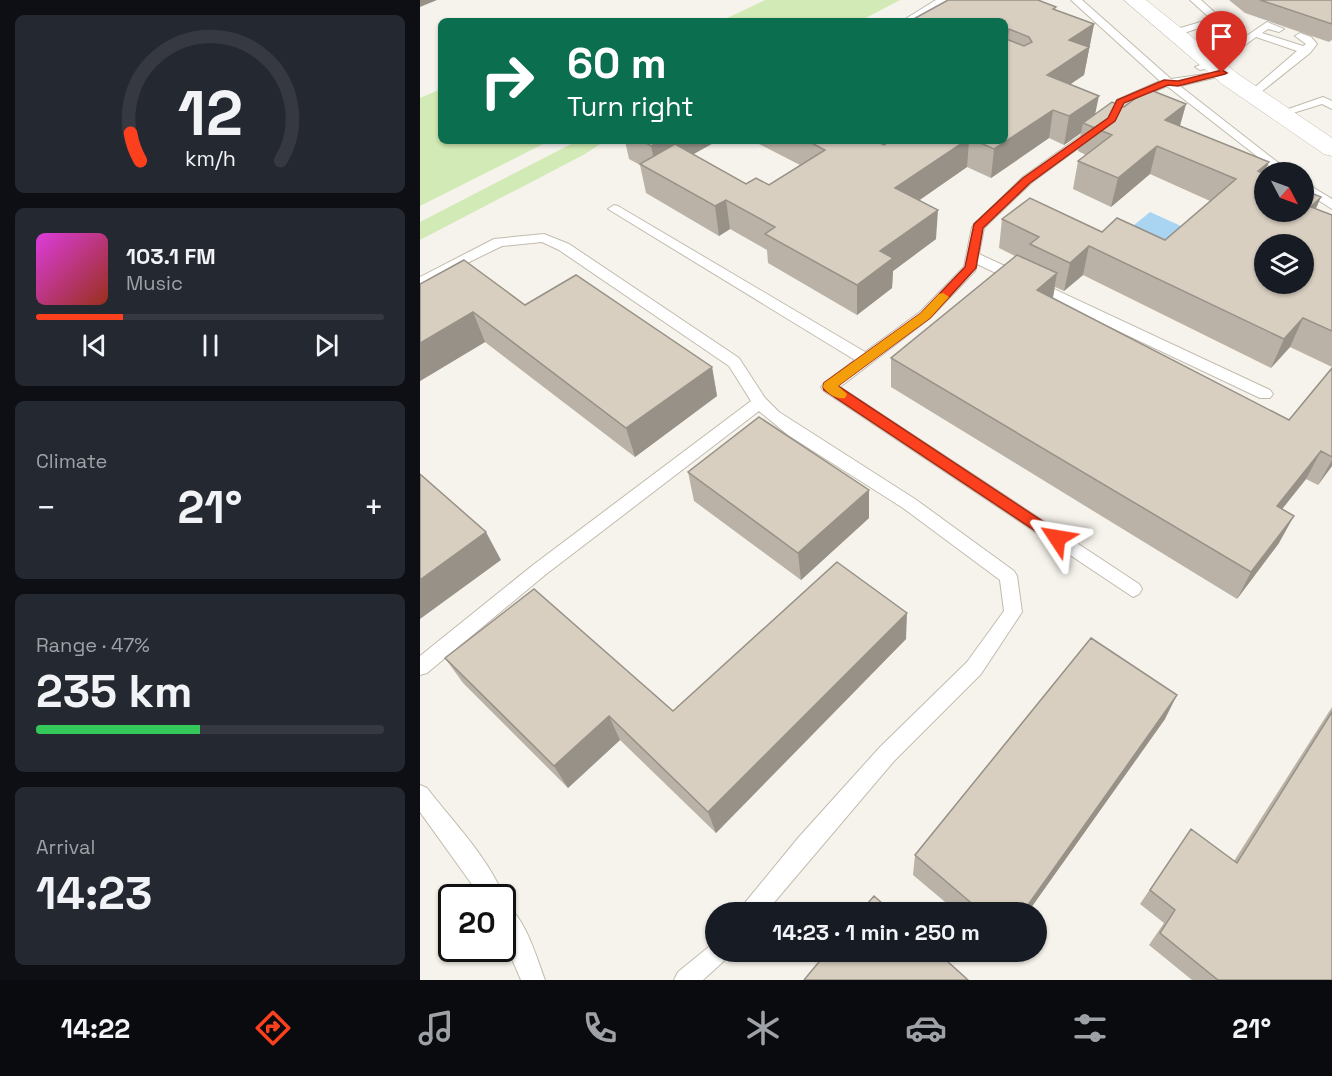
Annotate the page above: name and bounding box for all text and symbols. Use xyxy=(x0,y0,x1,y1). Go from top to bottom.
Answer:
pin xyxy=(1196,11,1247,73)
icon: arrive xyxy=(1205,20,1238,53)
text: 60 m xyxy=(567,37,667,90)
icon: right xyxy=(468,42,546,120)
text: 12 xyxy=(177,74,243,153)
text: Turn right xyxy=(567,89,694,124)
text: km/h xyxy=(184,145,236,172)
north arrow xyxy=(1254,162,1314,222)
map controls xyxy=(1254,162,1314,294)
button: layers xyxy=(1254,234,1314,294)
text: 103.1 FM xyxy=(126,242,216,270)
text: Music xyxy=(126,270,183,296)
icon: previous xyxy=(78,329,111,362)
icon: pause xyxy=(194,329,227,362)
icon: next xyxy=(310,329,343,362)
text: Climate xyxy=(36,448,107,474)
text: 21° xyxy=(178,479,242,536)
text: − xyxy=(36,487,56,529)
text: + xyxy=(364,487,384,529)
position arrow xyxy=(1025,506,1089,570)
text: Range · 47% xyxy=(36,632,150,658)
text: 235 km xyxy=(36,663,192,720)
text: Arrival xyxy=(36,834,95,860)
text: 14:23 xyxy=(36,865,152,922)
speed limit sign: 20 xyxy=(438,884,516,962)
text: 14:23 · 1 min · 250 m xyxy=(772,918,980,946)
icon: directions xyxy=(252,1007,294,1049)
icon: music xyxy=(415,1007,457,1049)
icon: phone xyxy=(579,1007,621,1049)
icon: climate xyxy=(742,1007,784,1049)
icon: car xyxy=(905,1007,947,1049)
icon: filters xyxy=(1069,1007,1111,1049)
text: 14:22 xyxy=(61,1011,130,1046)
text: 21° xyxy=(1232,1011,1271,1046)

